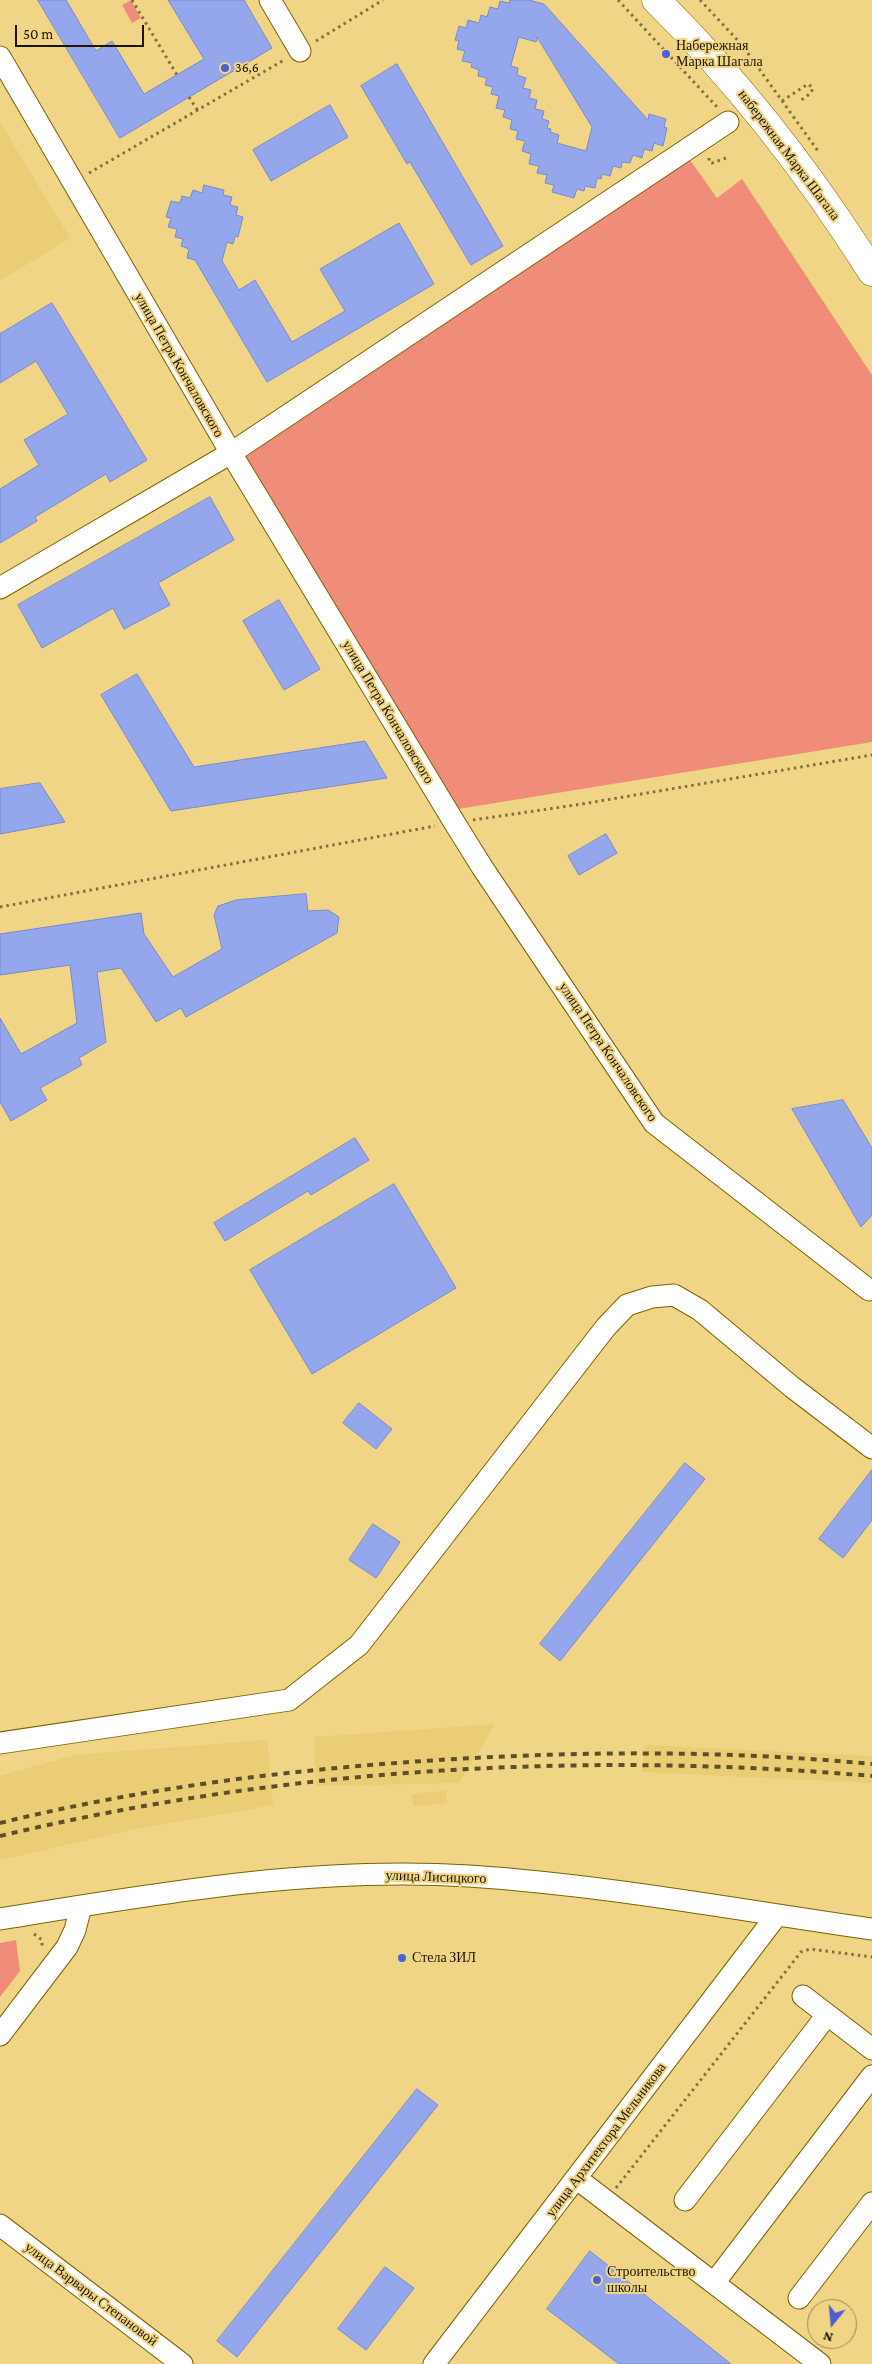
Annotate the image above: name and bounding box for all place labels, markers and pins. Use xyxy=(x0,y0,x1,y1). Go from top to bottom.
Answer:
place label: Набережная Марка Шагала xyxy=(676,38,763,70)
marker: Набережная Марка Шагала xyxy=(660,48,672,60)
place label: 36,6 xyxy=(235,60,259,76)
marker: 36,6 xyxy=(219,62,231,74)
place label: Стела ЗИЛ xyxy=(412,1950,476,1966)
marker: Стела ЗИЛ xyxy=(396,1952,408,1964)
place label: Строительство школы xyxy=(607,2264,695,2296)
marker: Строительство школы xyxy=(591,2274,603,2286)

